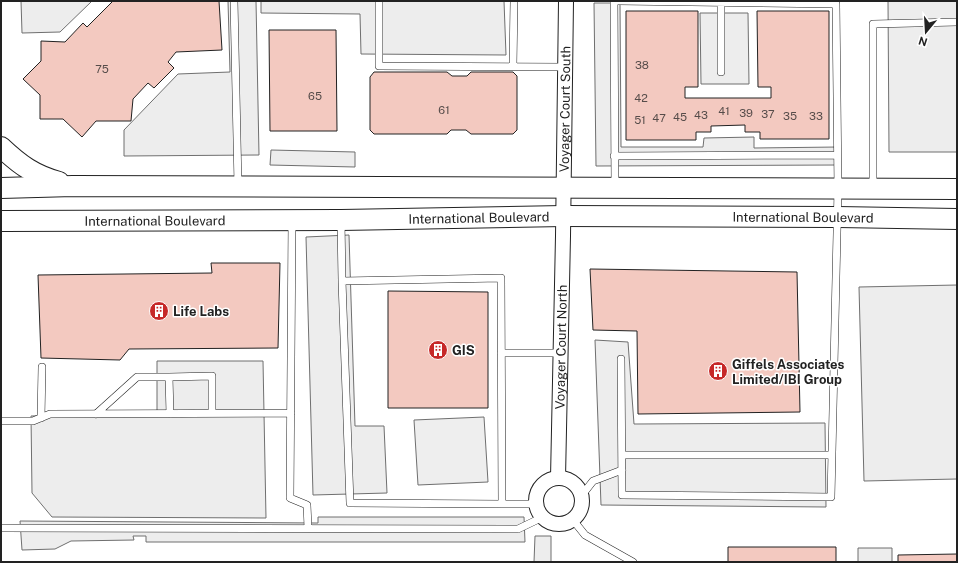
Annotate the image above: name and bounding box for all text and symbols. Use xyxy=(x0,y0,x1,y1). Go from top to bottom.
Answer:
north arrow xyxy=(906,12,946,52)
text: N xyxy=(917,34,929,49)
street label: Voyager Court South xyxy=(557,46,573,172)
house number: 38 xyxy=(635,59,649,71)
house number: 75 xyxy=(95,63,109,75)
house number: 65 xyxy=(308,90,322,102)
house number: 42 xyxy=(634,92,648,104)
house number: 61 xyxy=(438,104,450,116)
house number: 41 xyxy=(718,105,730,117)
house number: 39 xyxy=(739,107,753,119)
house number: 37 xyxy=(761,108,775,120)
house number: 43 xyxy=(694,109,708,121)
house number: 35 xyxy=(783,110,797,122)
house number: 33 xyxy=(809,110,823,122)
house number: 45 xyxy=(673,111,687,123)
house number: 47 xyxy=(652,112,666,124)
house number: 51 xyxy=(634,114,646,126)
street label: International Boulevard xyxy=(408,209,550,227)
street label: International Boulevard xyxy=(732,210,874,226)
street label: International Boulevard xyxy=(84,213,226,229)
street label: Voyager Court North xyxy=(552,285,570,409)
building icon: Life Labs xyxy=(148,300,170,322)
place label: Life Labs xyxy=(173,304,229,319)
building icon: GIS xyxy=(427,339,449,361)
place label: GIS xyxy=(452,343,475,358)
place label: Giffels Associates Limited/IBI Group xyxy=(732,357,845,387)
building icon: Giffels Associates Limited/IBI Group xyxy=(707,360,729,382)

